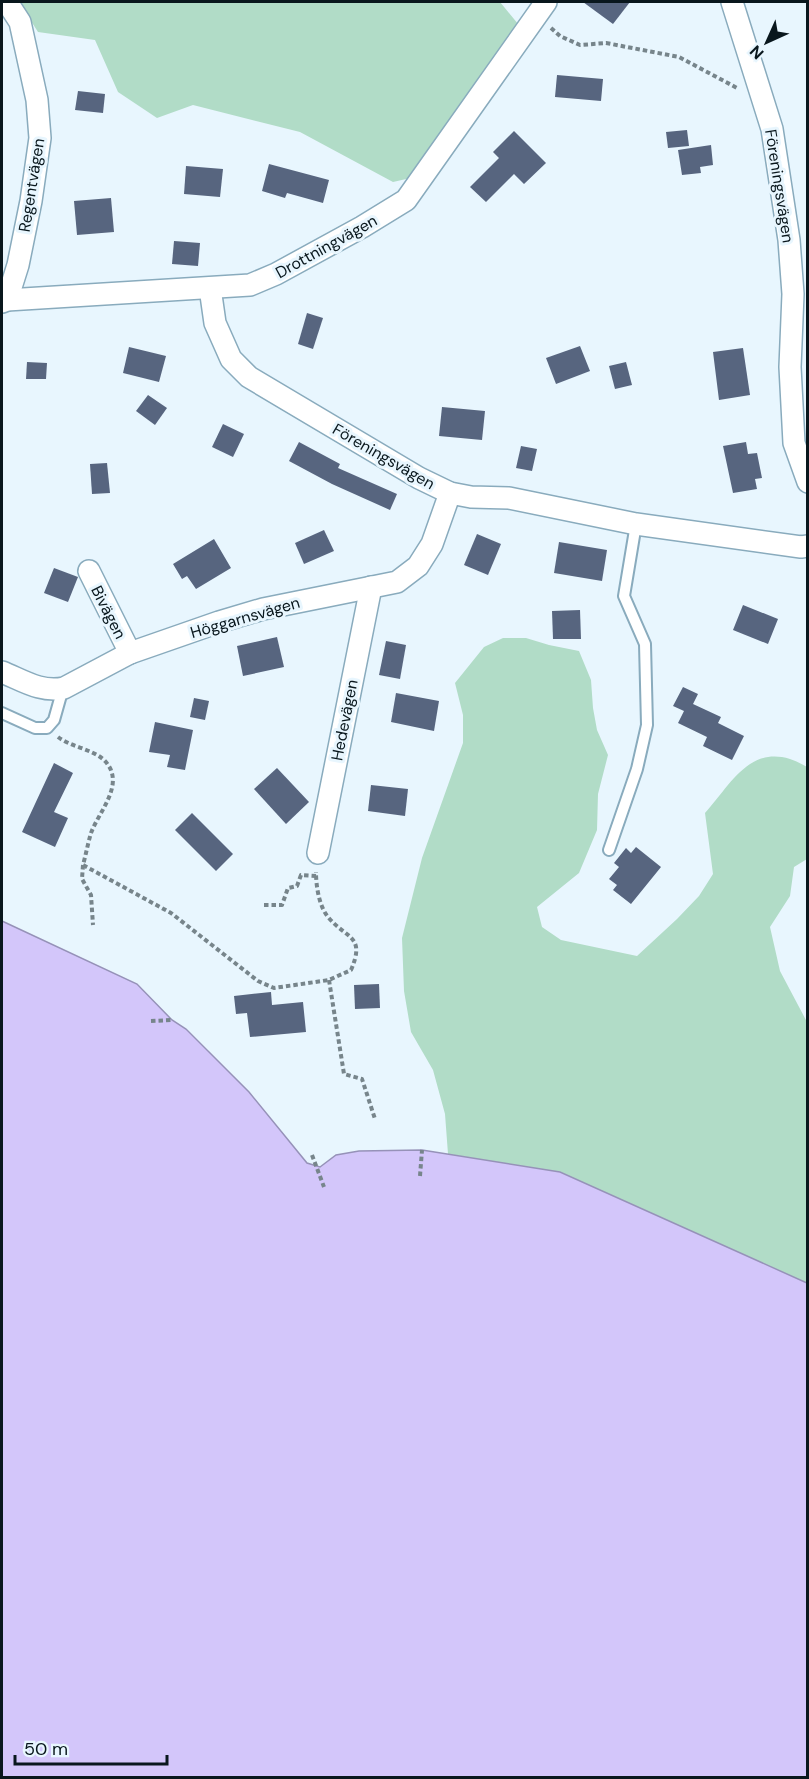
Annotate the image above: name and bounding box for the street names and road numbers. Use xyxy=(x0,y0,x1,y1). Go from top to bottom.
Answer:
street label: Föreningsvägen xyxy=(760,128,799,244)
street label: Regentvägen xyxy=(14,137,49,234)
street label: Drottningvägen xyxy=(272,210,381,283)
street label: Föreningsvägen xyxy=(329,419,439,494)
street label: Bivägen xyxy=(86,582,131,642)
street label: Höggarnsvägen xyxy=(188,592,302,643)
street label: Hedevägen xyxy=(326,678,363,763)

